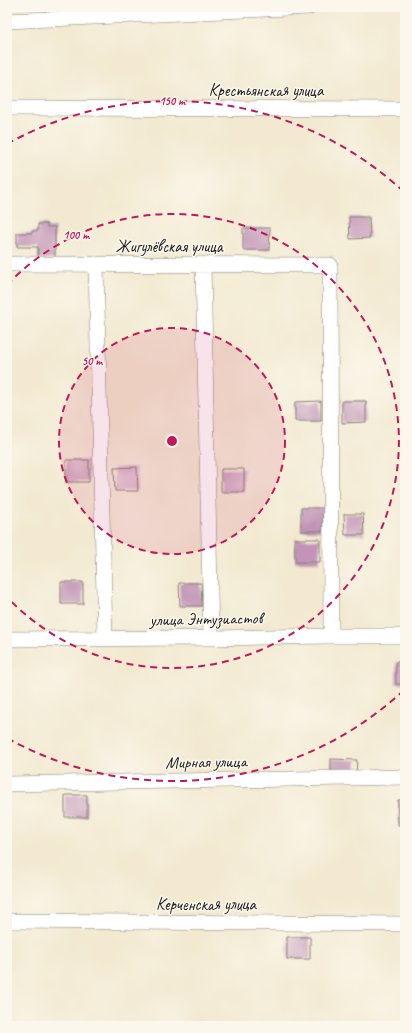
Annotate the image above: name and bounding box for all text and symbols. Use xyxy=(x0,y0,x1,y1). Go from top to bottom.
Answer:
street label: Крестьянская улица xyxy=(209,80,325,101)
text: 150 m xyxy=(159,93,186,109)
text: 100 m xyxy=(63,227,90,243)
street label: Жигулёвская улица xyxy=(115,236,224,257)
text: 50 m xyxy=(82,353,103,369)
centre of rings xyxy=(165,434,179,448)
street label: улица Энтузиастов xyxy=(149,607,266,631)
street label: Мирная улица xyxy=(165,751,249,773)
street label: Керченская улица xyxy=(156,894,257,915)

